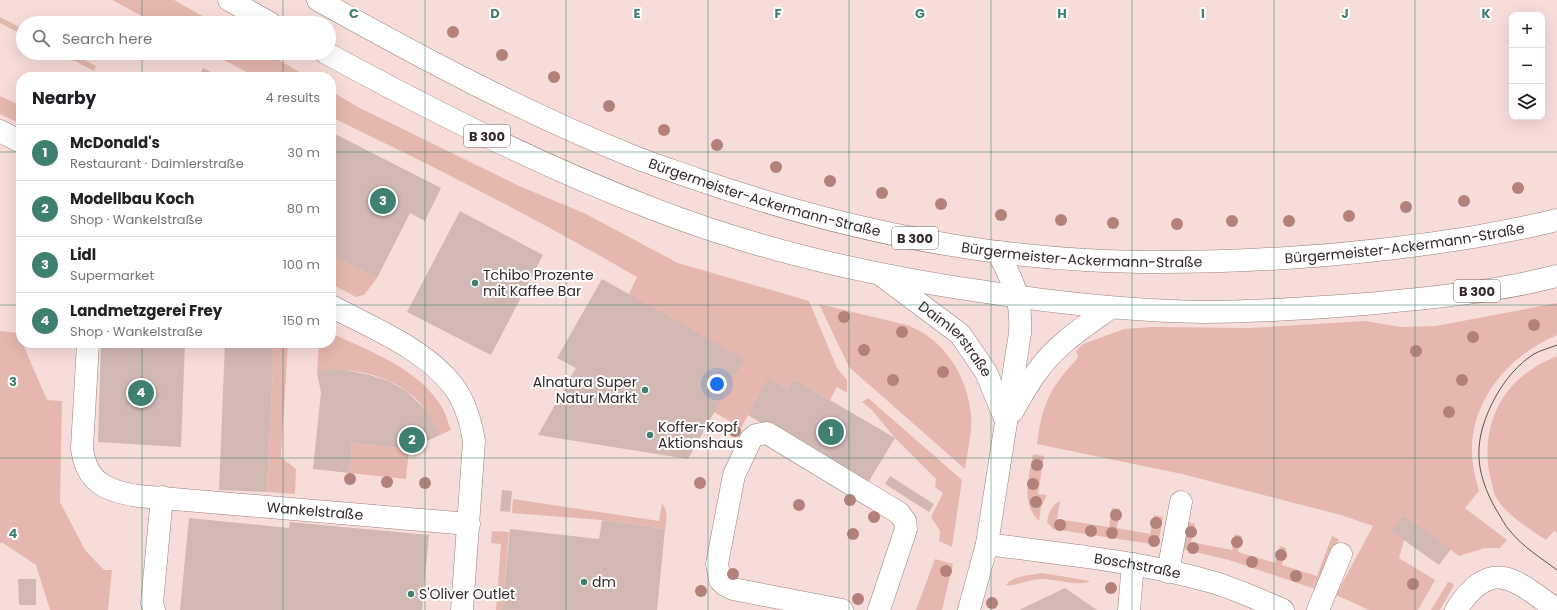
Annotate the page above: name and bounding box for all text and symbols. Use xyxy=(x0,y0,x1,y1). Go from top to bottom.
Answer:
text: C xyxy=(349,4,359,23)
text: D xyxy=(490,4,500,23)
text: E xyxy=(633,4,641,23)
text: F xyxy=(774,4,782,23)
text: G xyxy=(915,4,925,23)
text: H xyxy=(1057,4,1067,23)
text: I xyxy=(1201,4,1205,23)
text: J xyxy=(1341,4,1349,23)
text: K xyxy=(1481,4,1491,23)
map controls xyxy=(1509,12,1545,120)
button: + xyxy=(1509,12,1545,48)
search box xyxy=(16,16,336,60)
icon: search xyxy=(30,27,52,49)
text: Search here xyxy=(62,28,152,49)
button: − xyxy=(1509,48,1545,84)
button: layers xyxy=(1509,84,1545,120)
text: Nearby xyxy=(32,86,96,110)
text: 4 results xyxy=(266,88,320,107)
road number: B 300 xyxy=(464,125,510,147)
text: McDonald's xyxy=(70,132,160,153)
text: 1 xyxy=(43,143,47,162)
text: 30 m xyxy=(287,143,320,162)
street label: Bürgermeister-Ackermann-Straße xyxy=(646,153,883,241)
text: Restaurant · Daimlerstraße xyxy=(70,154,244,173)
pin: 3 xyxy=(370,186,396,216)
text: Modellbau Koch xyxy=(70,188,194,209)
text: 2 xyxy=(41,199,49,218)
text: 80 m xyxy=(287,199,320,218)
text: Shop · Wankelstraße xyxy=(70,210,203,229)
street label: Bürgermeister-Ackermann-Straße xyxy=(1284,218,1526,268)
road number: B 300 xyxy=(892,227,938,249)
street label: Bürgermeister-Ackermann-Straße xyxy=(960,237,1203,272)
text: Lidl xyxy=(70,244,96,265)
text: 3 xyxy=(41,255,49,274)
text: 100 m xyxy=(283,255,320,274)
place label: Tchibo Prozente mit Kaffee Bar xyxy=(483,265,594,301)
text: Supermarket xyxy=(70,266,154,285)
marker: Tchibo Prozente mit Kaffee Bar xyxy=(470,278,480,288)
road number: B 300 xyxy=(1454,280,1500,302)
street label: Daimlerstraße xyxy=(914,296,997,380)
text: Landmetzgerei Frey xyxy=(70,300,222,321)
text: 4 xyxy=(41,311,49,330)
text: 150 m xyxy=(283,311,320,330)
text: Shop · Wankelstraße xyxy=(70,322,203,341)
text: 3 xyxy=(9,372,17,391)
place label: Alnatura Super Natur Markt xyxy=(533,372,637,408)
your location xyxy=(707,374,727,394)
pin: 4 xyxy=(128,378,154,408)
marker: Alnatura Super Natur Markt xyxy=(640,385,650,395)
place label: Koffer-Kopf Aktionshaus xyxy=(658,417,743,453)
pin: 1 xyxy=(818,417,844,447)
pin: 2 xyxy=(399,425,425,455)
marker: Koffer-Kopf Aktionshaus xyxy=(645,430,655,440)
street label: Wankelstraße xyxy=(266,497,364,525)
text: 4 xyxy=(9,524,18,543)
street label: Boschstraße xyxy=(1093,548,1183,584)
place label: dm xyxy=(592,572,616,592)
marker: dm xyxy=(579,577,589,587)
place label: S'Oliver Outlet xyxy=(419,584,515,604)
marker: S'Oliver Outlet xyxy=(406,589,416,599)

